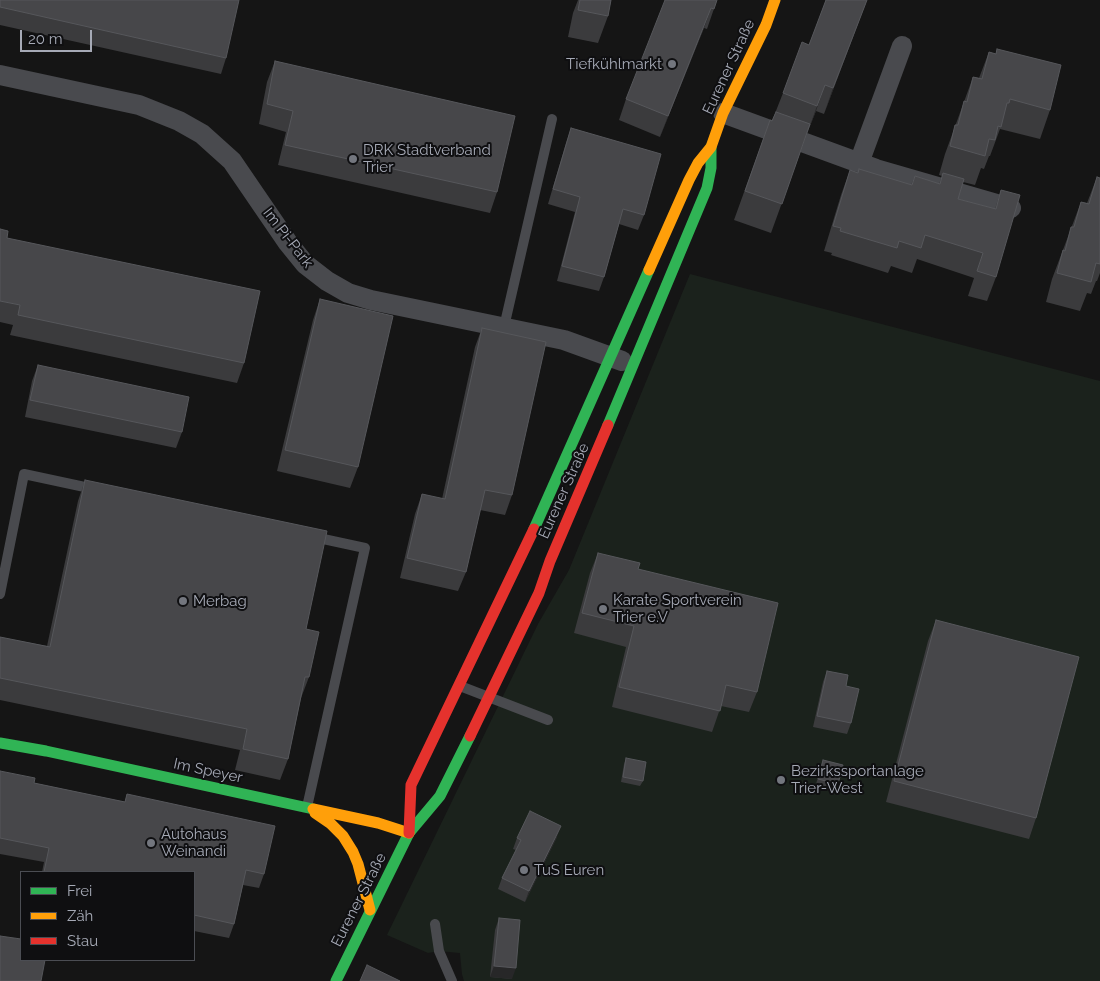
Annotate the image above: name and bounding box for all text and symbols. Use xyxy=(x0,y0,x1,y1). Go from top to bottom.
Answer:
street label: Eurener Straße xyxy=(699,17,759,117)
scale bar xyxy=(22,20,95,52)
text: 20 m xyxy=(28,30,63,48)
place label: Tiefkühlmarkt xyxy=(566,55,662,73)
marker: Tiefkühlmarkt xyxy=(666,58,678,70)
place label: DRK Stadtverband Trier xyxy=(363,141,491,176)
marker: DRK Stadtverband Trier xyxy=(347,153,359,165)
street label: Im Pi-Park xyxy=(259,205,317,271)
street label: Eurener Straße xyxy=(535,440,593,542)
place label: Karate Sportverein Trier e.V xyxy=(613,591,742,626)
place label: Merbag xyxy=(193,592,247,610)
marker: Merbag xyxy=(177,595,189,607)
marker: Karate Sportverein Trier e.V xyxy=(597,603,609,615)
street label: Im Speyer xyxy=(172,755,244,787)
place label: Bezirkssportanlage Trier-West xyxy=(791,762,924,797)
marker: Bezirkssportanlage Trier-West xyxy=(775,774,787,786)
place label: Autohaus Weinandi xyxy=(161,825,227,860)
marker: Autohaus Weinandi xyxy=(145,837,157,849)
street label: Eurener Straße xyxy=(328,850,390,950)
place label: TuS Euren xyxy=(534,861,604,879)
marker: TuS Euren xyxy=(518,864,530,876)
legend xyxy=(20,871,195,961)
text: Frei xyxy=(67,882,92,900)
text: Zäh xyxy=(67,907,93,925)
text: Stau xyxy=(67,932,98,950)

